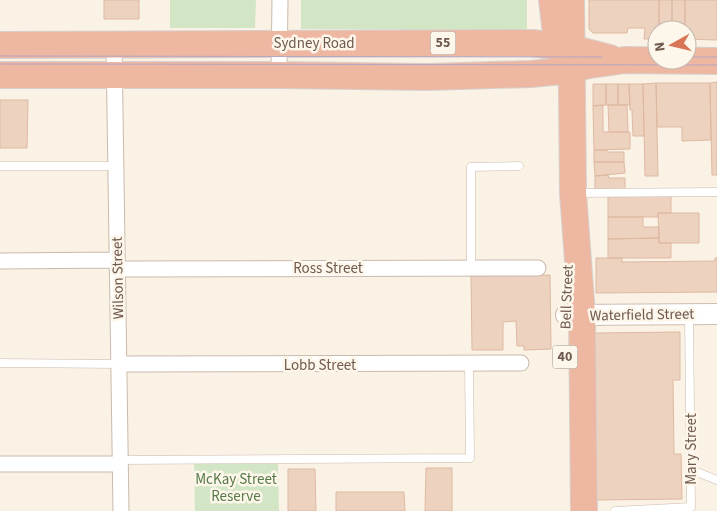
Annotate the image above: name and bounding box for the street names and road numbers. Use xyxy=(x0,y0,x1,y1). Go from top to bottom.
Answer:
road number: 55 xyxy=(430,32,456,54)
street label: Sydney Road xyxy=(273,33,355,54)
street label: Wilson Street xyxy=(107,237,129,319)
street label: Ross Street xyxy=(293,258,363,279)
street label: Bell Street xyxy=(555,264,579,330)
street label: Waterfield Street xyxy=(589,304,695,326)
road number: 40 xyxy=(552,346,578,368)
street label: Lobb Street xyxy=(284,355,356,376)
street label: Mary Street xyxy=(681,413,702,485)

